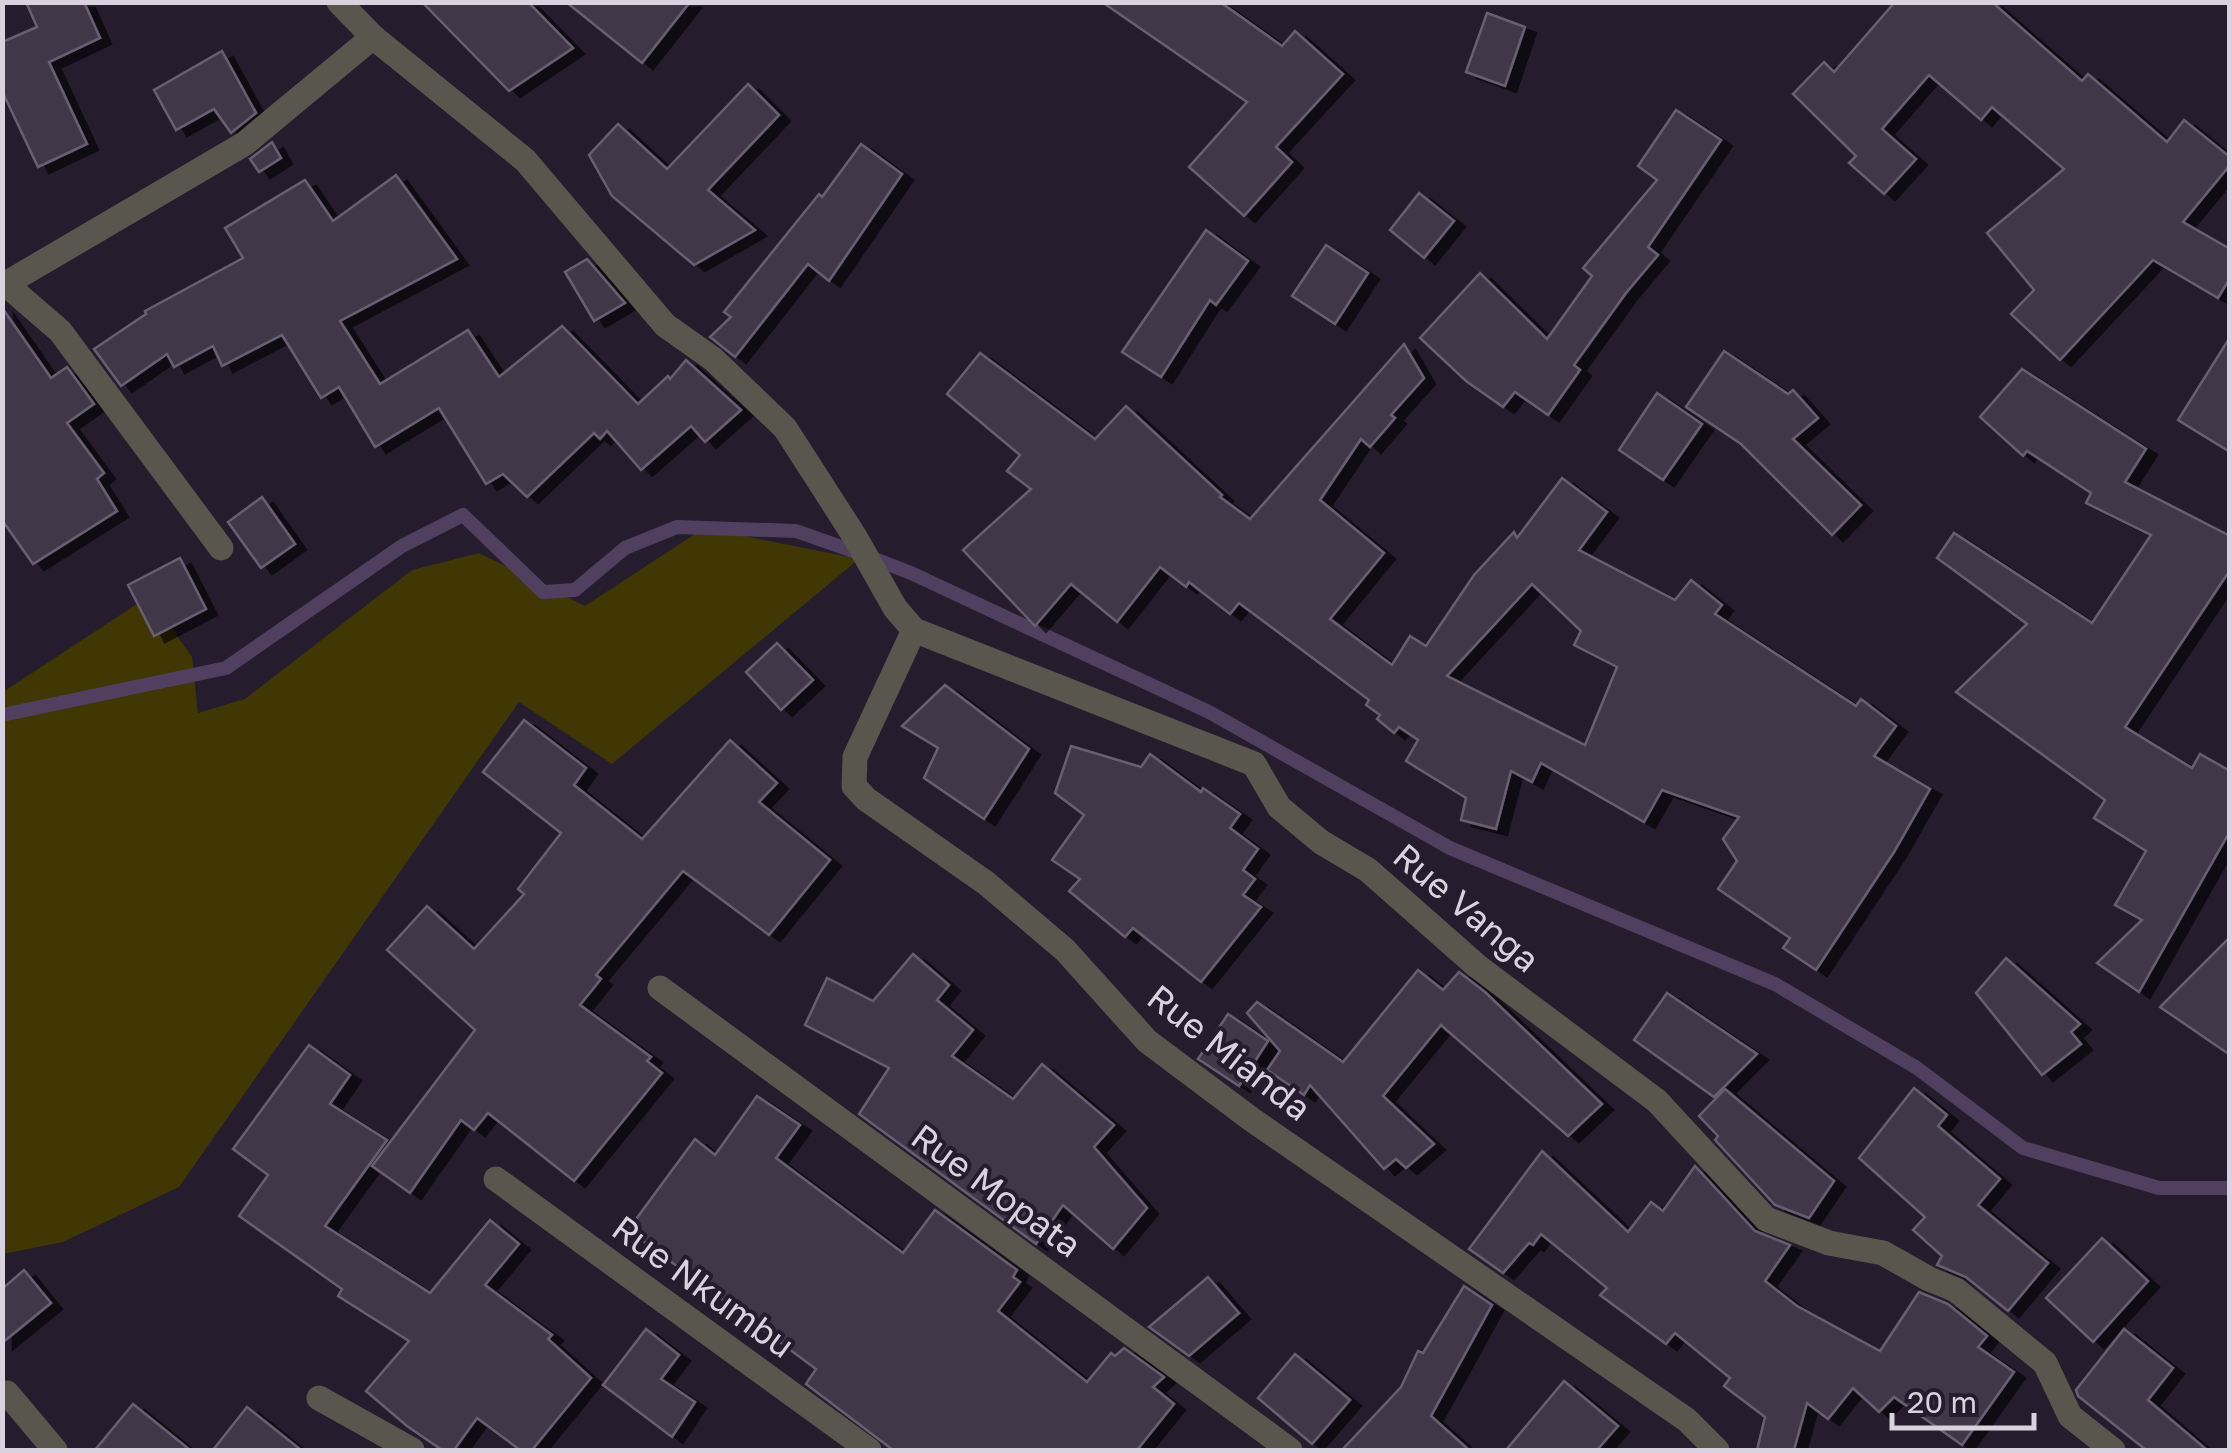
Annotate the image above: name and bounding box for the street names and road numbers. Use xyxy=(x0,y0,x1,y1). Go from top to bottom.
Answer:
street label: Rue Vanga xyxy=(1385,834,1548,980)
street label: Rue Mianda xyxy=(1140,976,1320,1129)
street label: Rue Mopata xyxy=(904,1115,1089,1266)
street label: Rue Nkumbu xyxy=(604,1206,803,1366)

